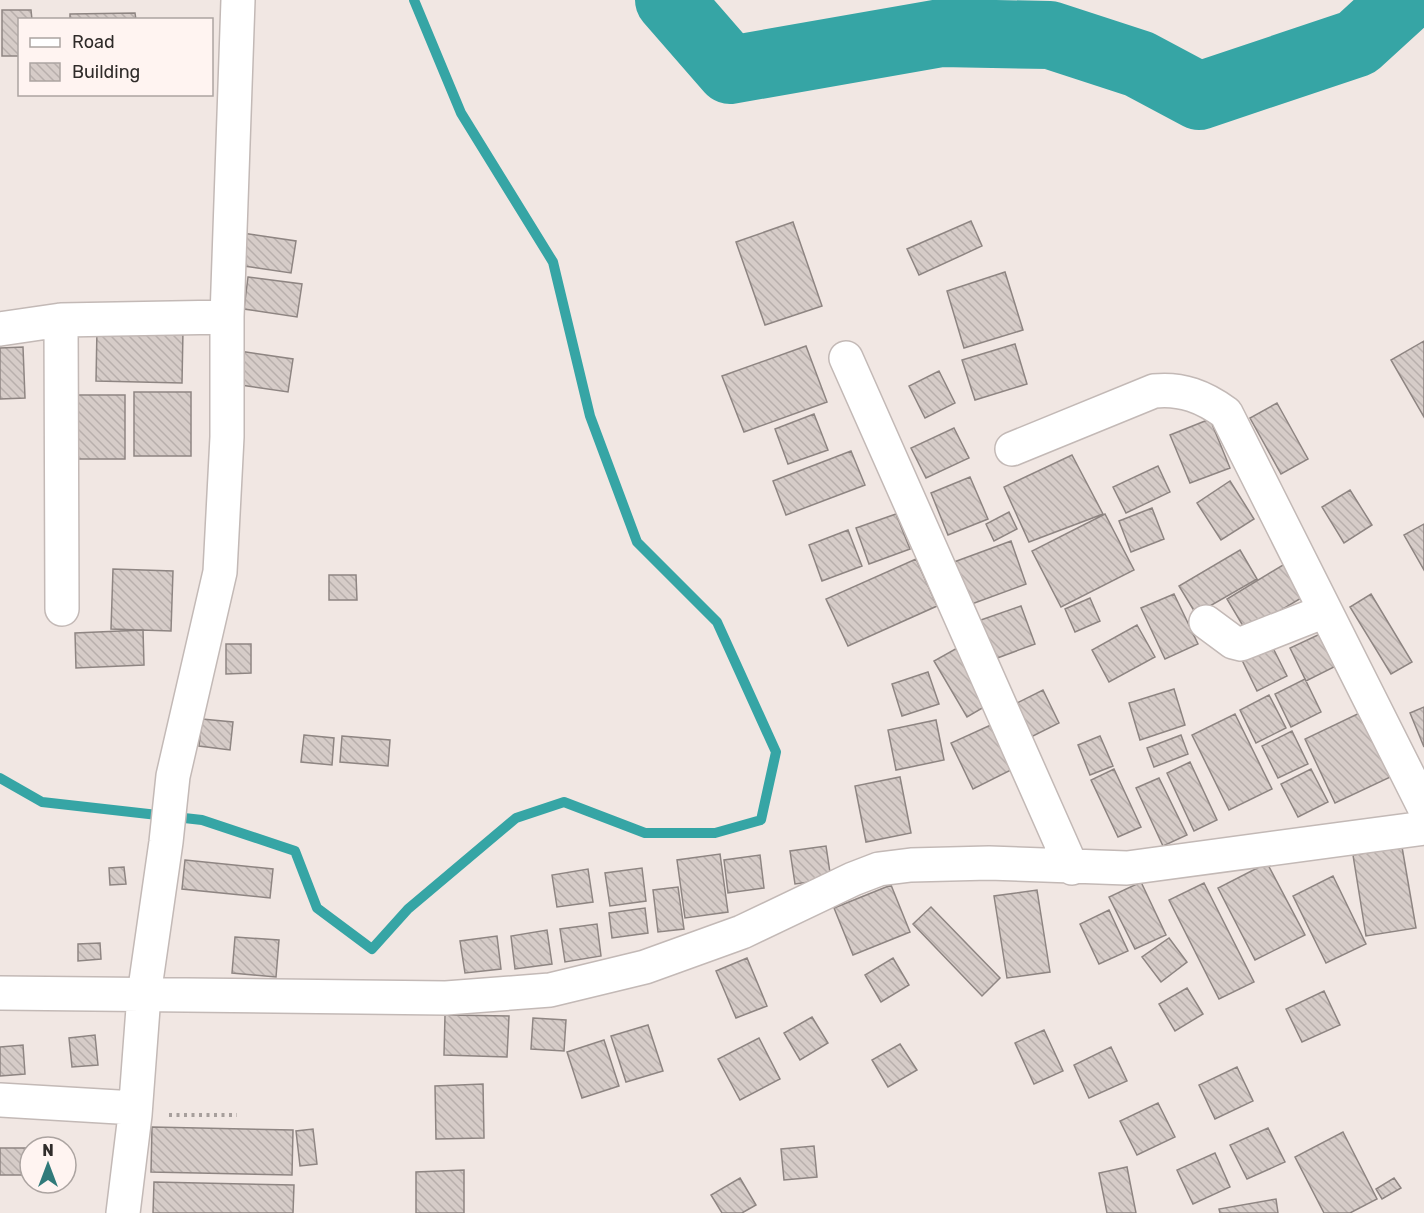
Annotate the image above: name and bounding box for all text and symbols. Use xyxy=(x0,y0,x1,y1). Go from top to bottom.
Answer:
legend xyxy=(18,18,213,96)
text: Road xyxy=(72,31,115,53)
text: Building xyxy=(72,61,140,83)
north arrow xyxy=(18,1135,78,1195)
text: N xyxy=(42,1141,54,1160)

